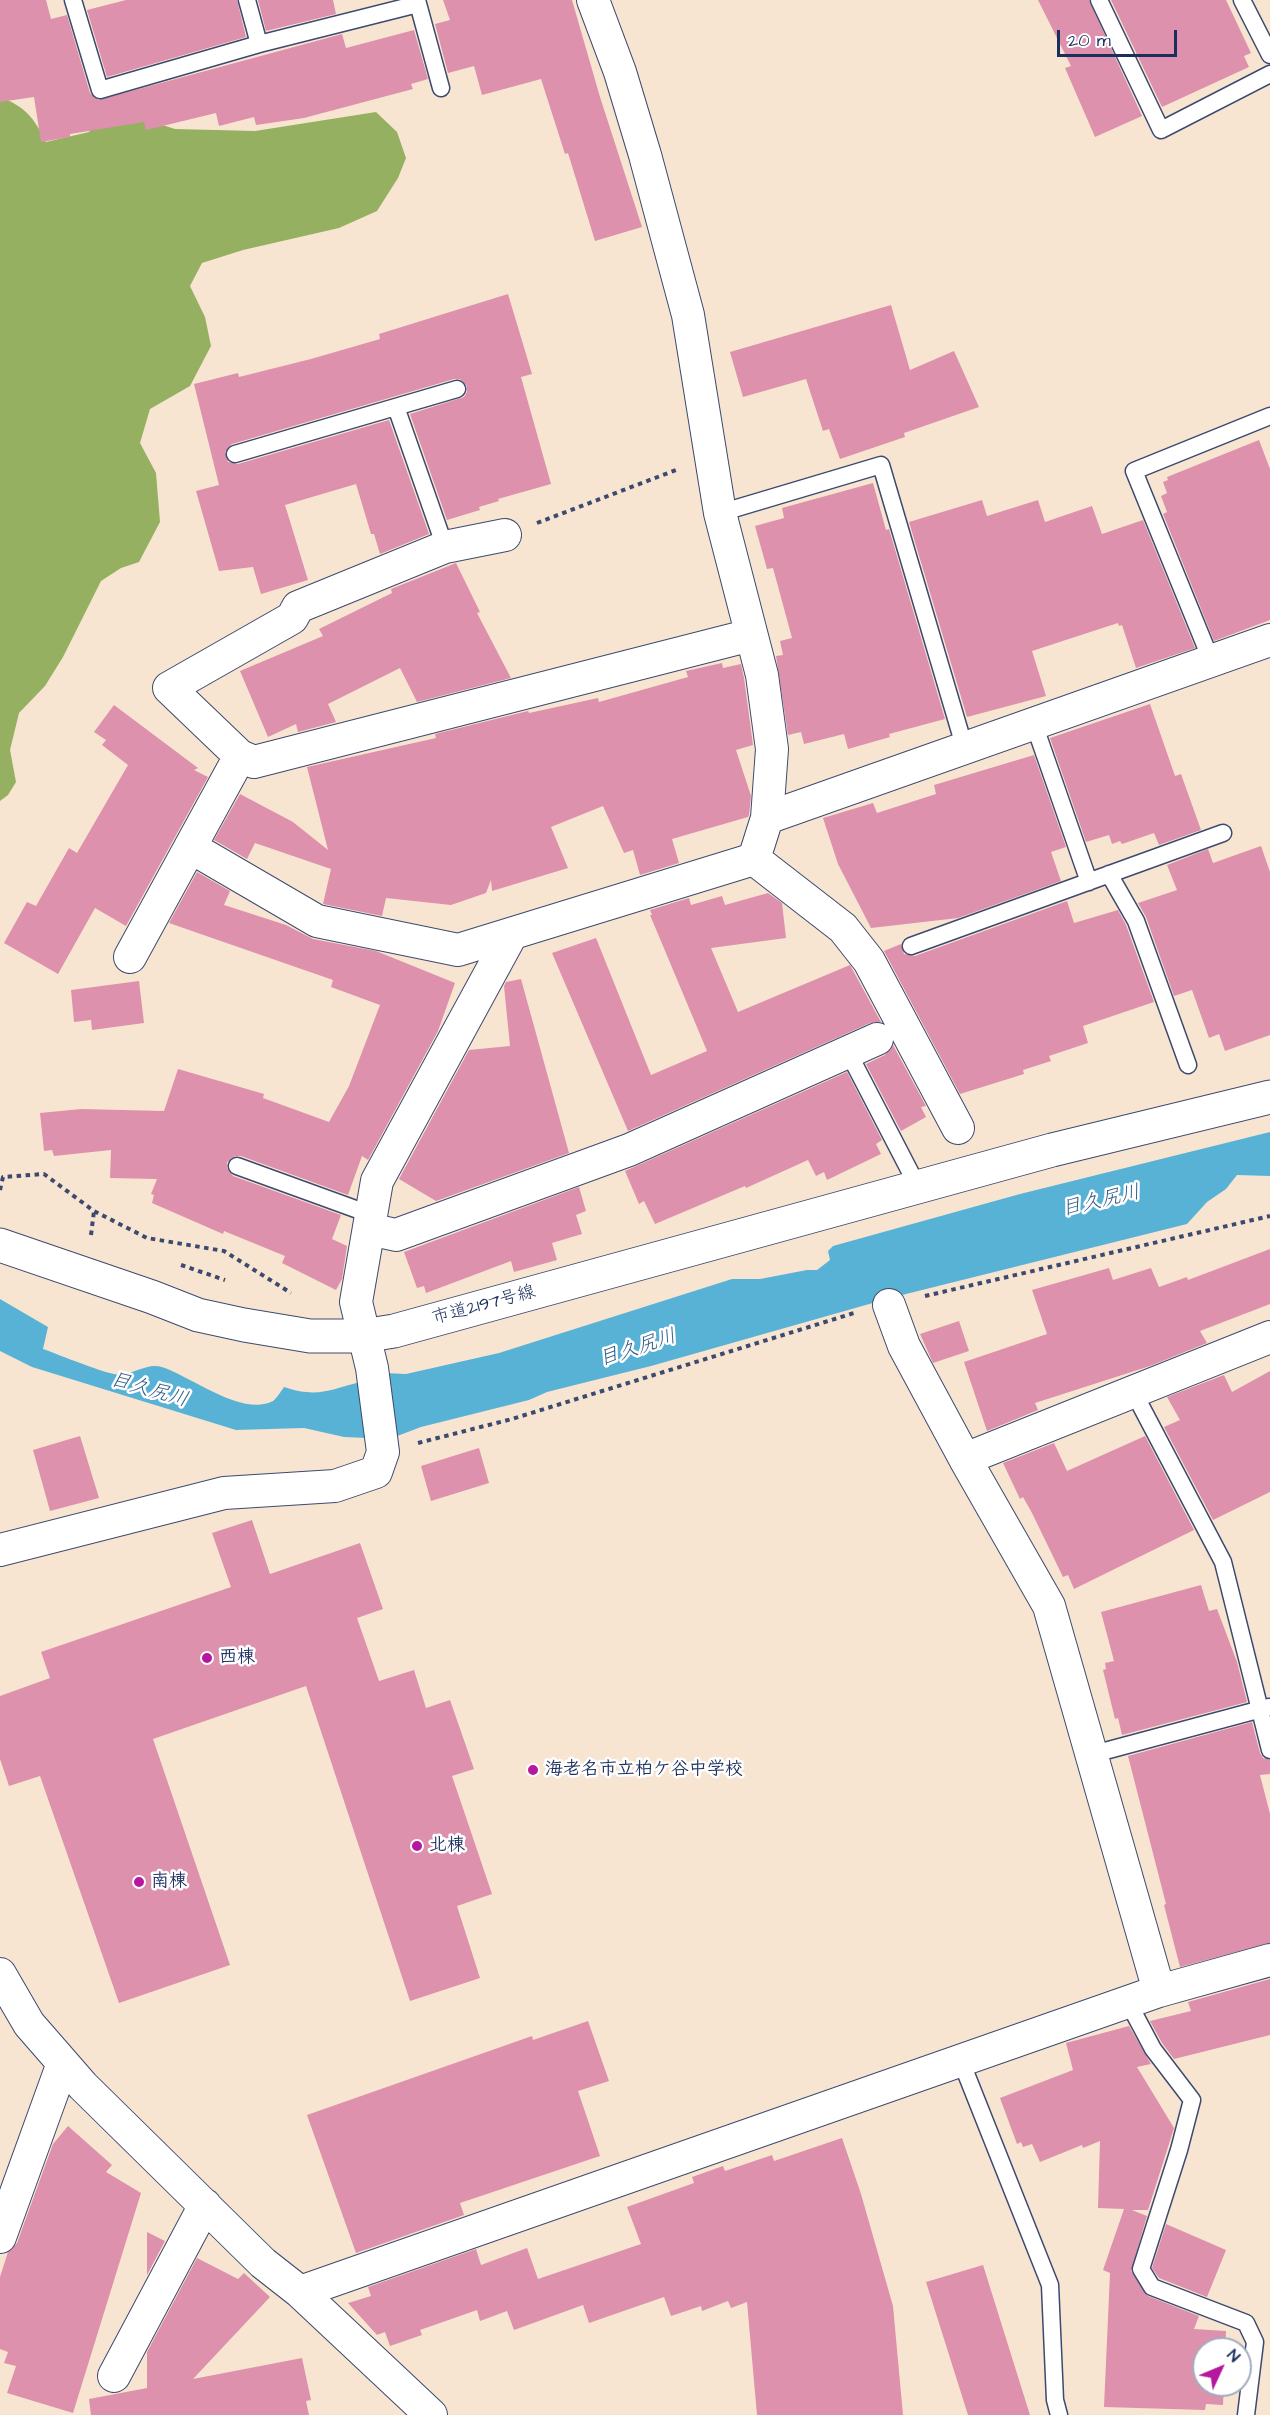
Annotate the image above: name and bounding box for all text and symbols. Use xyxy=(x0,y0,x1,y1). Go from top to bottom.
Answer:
scale bar xyxy=(1060,18,1180,56)
text: 20 m xyxy=(1068,28,1111,53)
water label: 目久尻川 xyxy=(1059,1181,1143,1223)
street label: 市道2197号線 xyxy=(430,1282,538,1330)
water label: 目久尻川 xyxy=(596,1325,680,1373)
water label: 目久尻川 xyxy=(107,1368,191,1414)
place label: 西棟 xyxy=(219,1647,255,1669)
marker: 西棟 xyxy=(200,1651,214,1665)
place label: 海老名市立柏ケ谷中学校 xyxy=(545,1759,743,1781)
marker: 海老名市立柏ケ谷中学校 xyxy=(526,1763,540,1777)
place label: 北棟 xyxy=(429,1835,465,1857)
marker: 北棟 xyxy=(410,1839,424,1853)
place label: 南棟 xyxy=(151,1871,187,1893)
marker: 南棟 xyxy=(132,1875,146,1889)
north arrow xyxy=(1192,2337,1252,2397)
text: N xyxy=(1222,2345,1245,2367)

